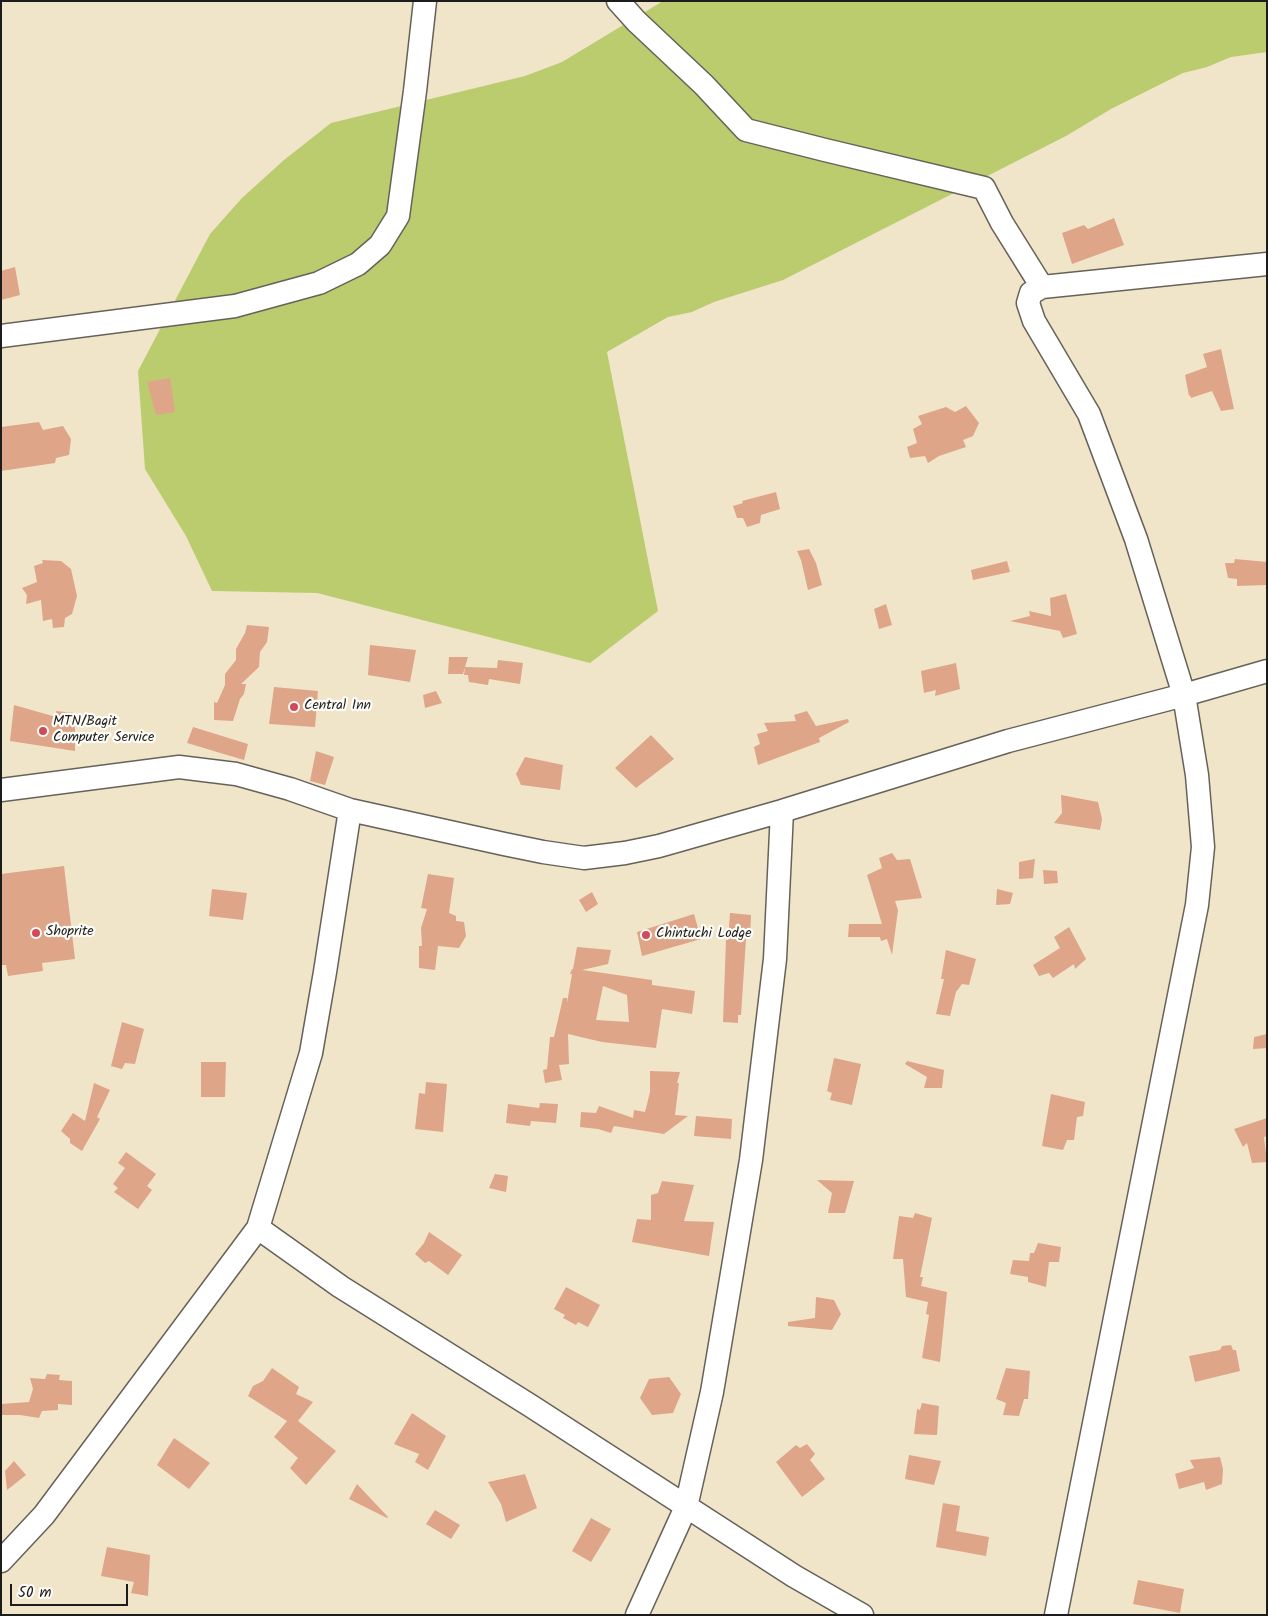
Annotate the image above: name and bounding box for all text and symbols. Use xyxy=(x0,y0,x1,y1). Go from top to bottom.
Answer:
place label: Central Inn xyxy=(304,699,371,715)
marker: Central Inn xyxy=(288,701,300,713)
place label: MTN/Bagit Computer Service xyxy=(53,715,154,748)
marker: MTN/Bagit Computer Service xyxy=(37,725,49,737)
place label: Shoprite xyxy=(46,925,94,941)
marker: Shoprite xyxy=(30,927,42,939)
place label: Chintuchi Lodge xyxy=(656,927,751,943)
marker: Chintuchi Lodge xyxy=(640,929,652,941)
scale bar xyxy=(12,1574,130,1606)
text: 50 m xyxy=(18,1581,52,1605)

